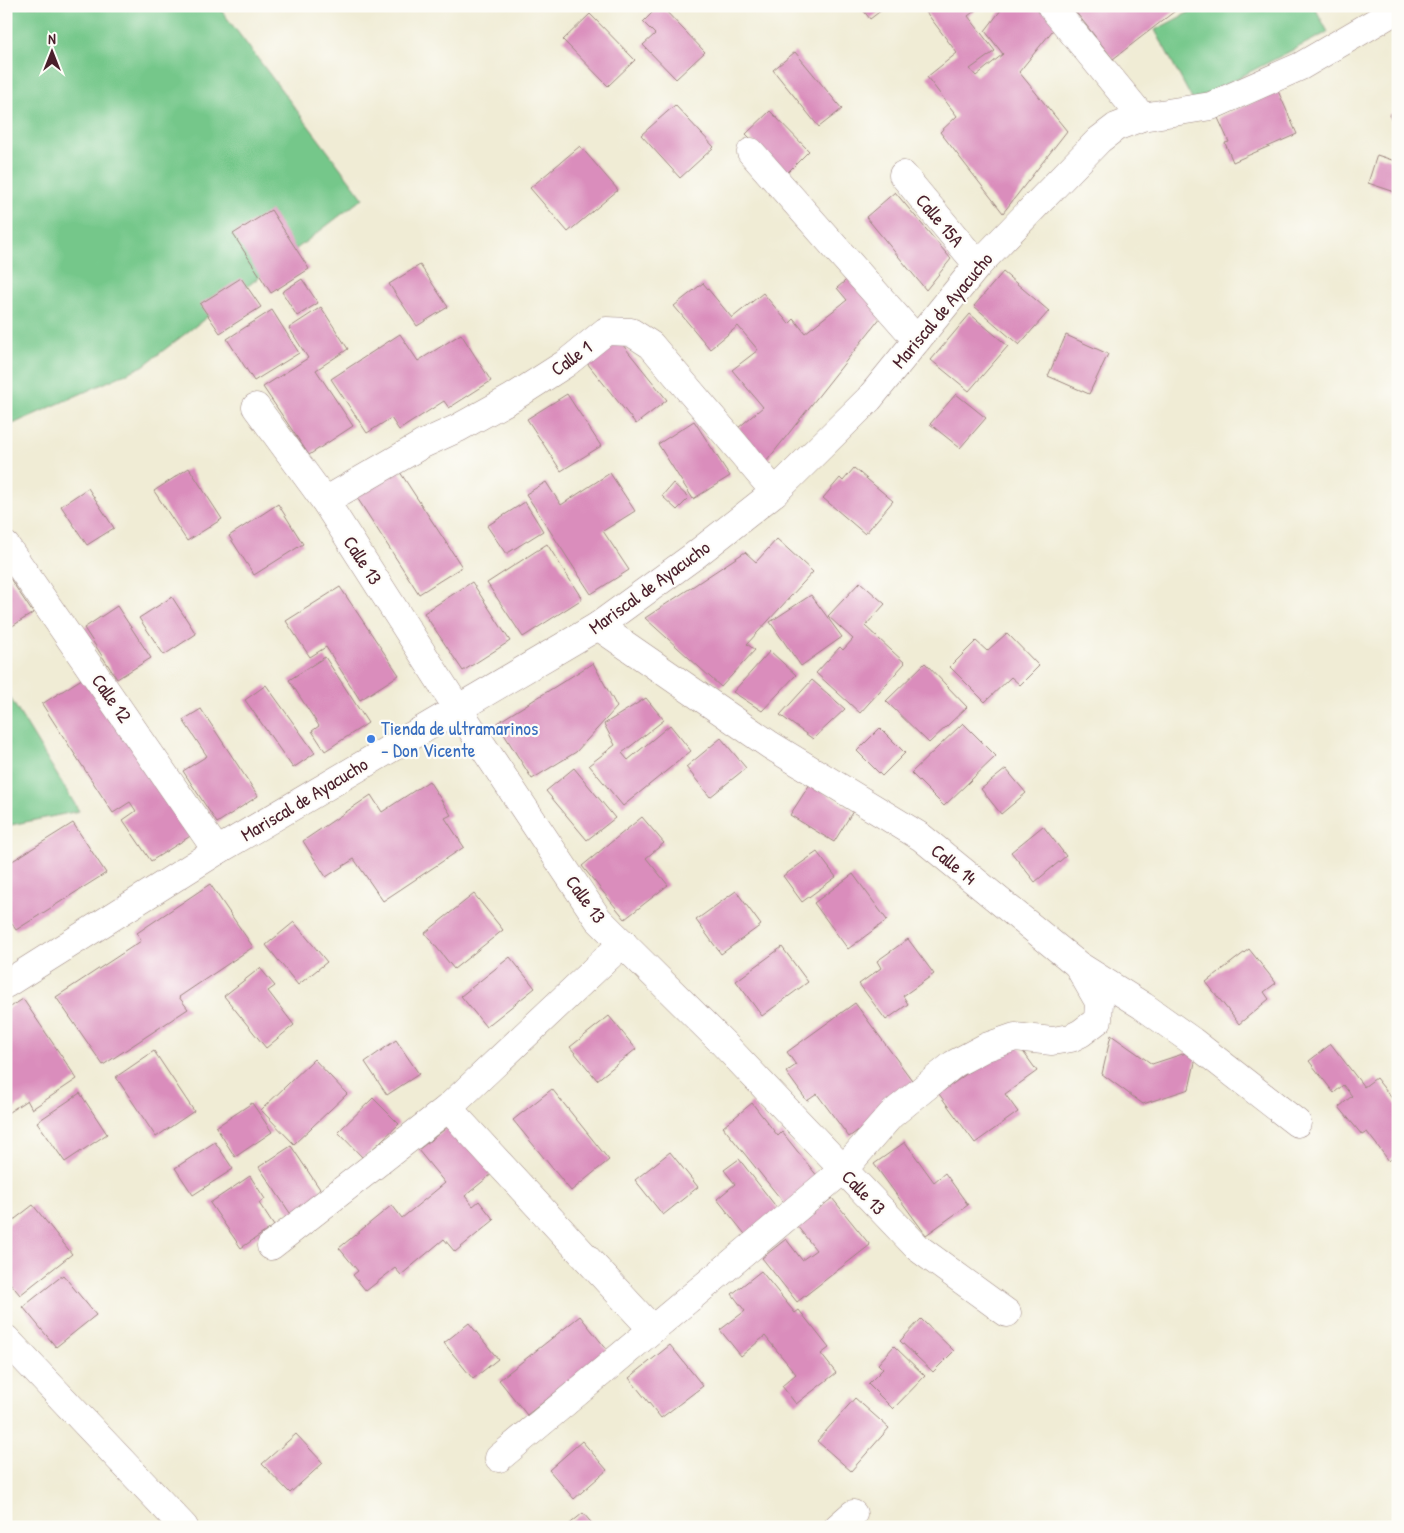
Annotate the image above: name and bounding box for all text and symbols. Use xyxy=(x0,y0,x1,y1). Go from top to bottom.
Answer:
north arrow xyxy=(28,28,78,78)
text: N xyxy=(48,29,56,48)
street label: Calle 15A xyxy=(910,188,970,252)
street label: Mariscal de Ayacucho xyxy=(886,246,998,373)
street label: Calle 1 xyxy=(545,334,597,382)
street label: Calle 13 xyxy=(338,531,388,589)
street label: Mariscal de Ayacucho xyxy=(583,534,715,640)
street label: Calle 12 xyxy=(86,669,138,728)
place label: Tienda de ultramarinos - Don Vicente xyxy=(381,715,538,763)
marker: Tienda de ultramarinos - Don Vicente xyxy=(365,733,377,745)
street label: Mariscal de Ayacucho xyxy=(236,751,373,847)
street label: Calle 14 xyxy=(926,838,982,890)
street label: Calle 13 xyxy=(560,870,612,928)
street label: Calle 13 xyxy=(836,1164,892,1220)

